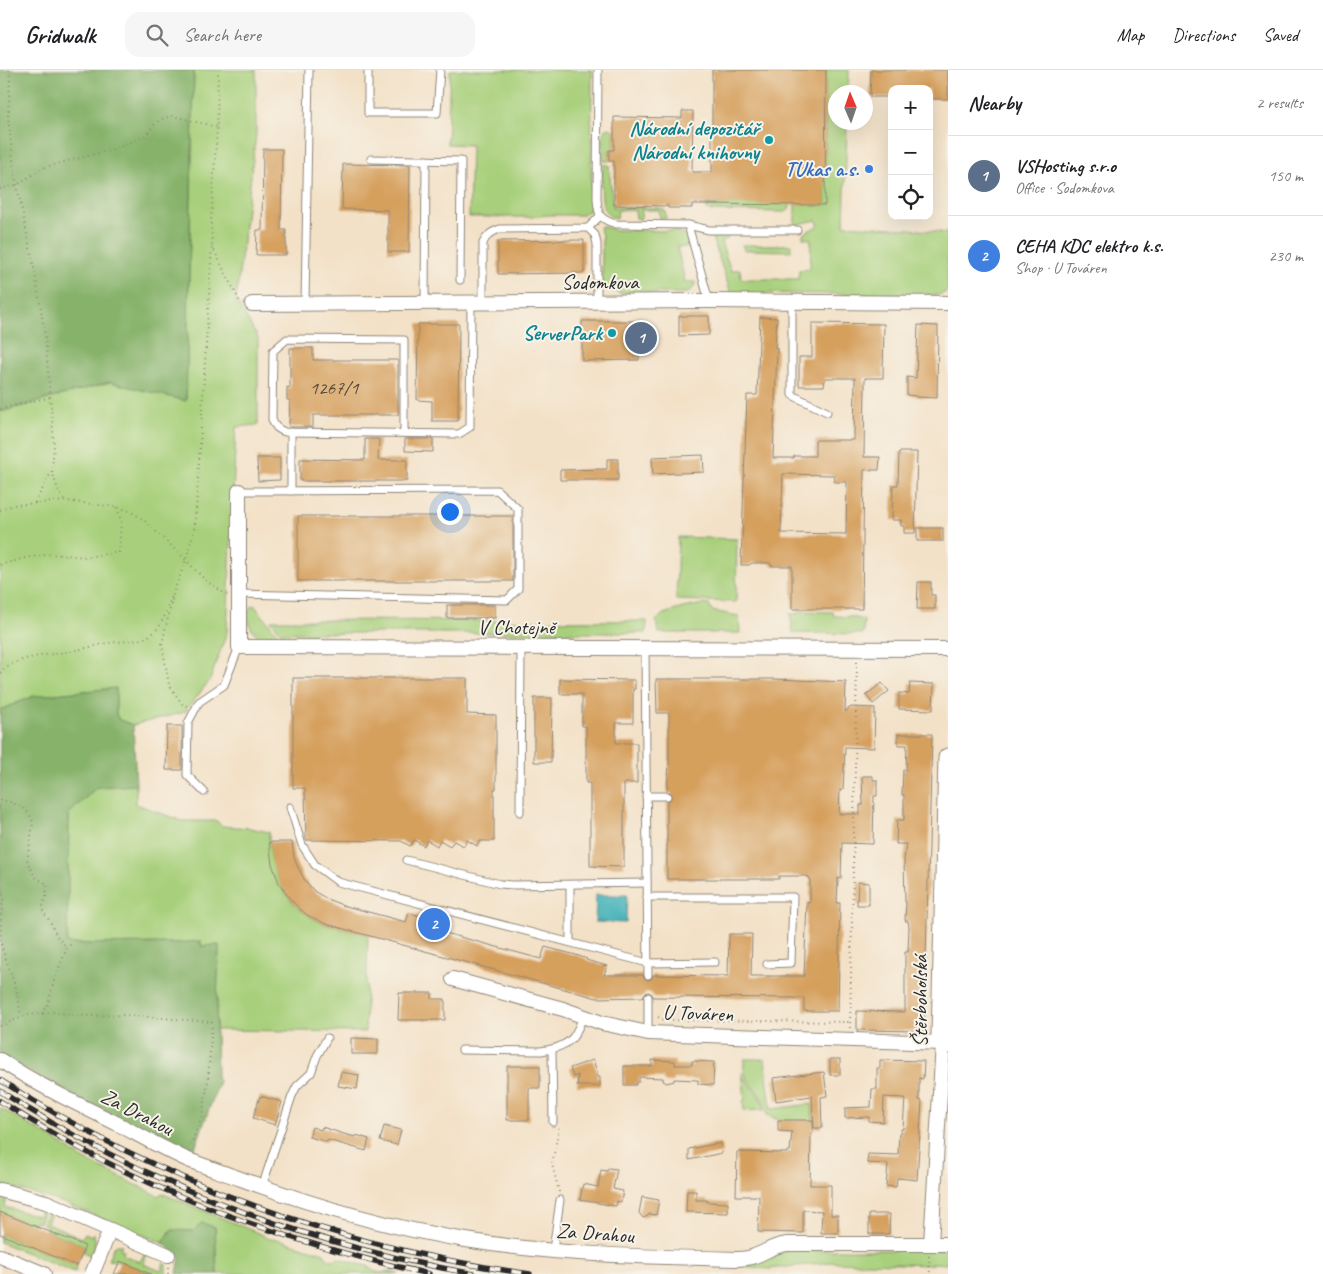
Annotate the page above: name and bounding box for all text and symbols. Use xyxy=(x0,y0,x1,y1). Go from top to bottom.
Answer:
search box xyxy=(125,12,475,57)
text: Gridwalk xyxy=(25,20,95,50)
icon: search xyxy=(143,21,171,49)
text: Search here xyxy=(183,23,261,47)
text: Map xyxy=(1117,24,1144,46)
text: Directions xyxy=(1172,24,1235,46)
text: Saved xyxy=(1263,24,1298,46)
north arrow xyxy=(828,85,873,130)
map controls xyxy=(888,85,933,220)
button: + xyxy=(888,85,933,130)
text: Nearby xyxy=(968,90,1021,116)
text: 2 results xyxy=(1256,93,1303,113)
place label: Národní depozitář Národní knihovny xyxy=(629,115,762,165)
button: − xyxy=(888,130,933,175)
marker: Národní depozitář Národní knihovny xyxy=(763,134,775,146)
text: VSHosting s.r.o xyxy=(1015,154,1116,178)
place label: TUkas a.s. xyxy=(785,156,860,182)
marker: TUkas a.s. xyxy=(863,163,875,175)
text: 1 xyxy=(980,166,988,186)
text: 150 m xyxy=(1269,166,1303,186)
button: locate xyxy=(888,175,933,220)
text: Office · Sodomkova xyxy=(1015,178,1114,198)
text: CEHA KDC elektro k.s. xyxy=(1015,234,1163,258)
text: 2 xyxy=(980,246,988,266)
text: 230 m xyxy=(1269,246,1303,266)
text: Shop · U Továren xyxy=(1015,258,1107,278)
street label: Sodomkova xyxy=(562,269,640,295)
pin: 1 xyxy=(625,319,657,357)
place label: ServerPark xyxy=(523,320,604,346)
marker: ServerPark xyxy=(606,327,618,339)
house number: 1267/1 xyxy=(309,376,360,400)
your location xyxy=(437,499,463,525)
street label: V Chotejně xyxy=(478,614,558,640)
pin: 2 xyxy=(418,905,450,943)
street label: Štěrboholská xyxy=(907,953,933,1047)
street label: U Továren xyxy=(662,999,734,1027)
street label: Za Drahou xyxy=(97,1083,179,1142)
street label: Za Drahou xyxy=(555,1217,636,1249)

